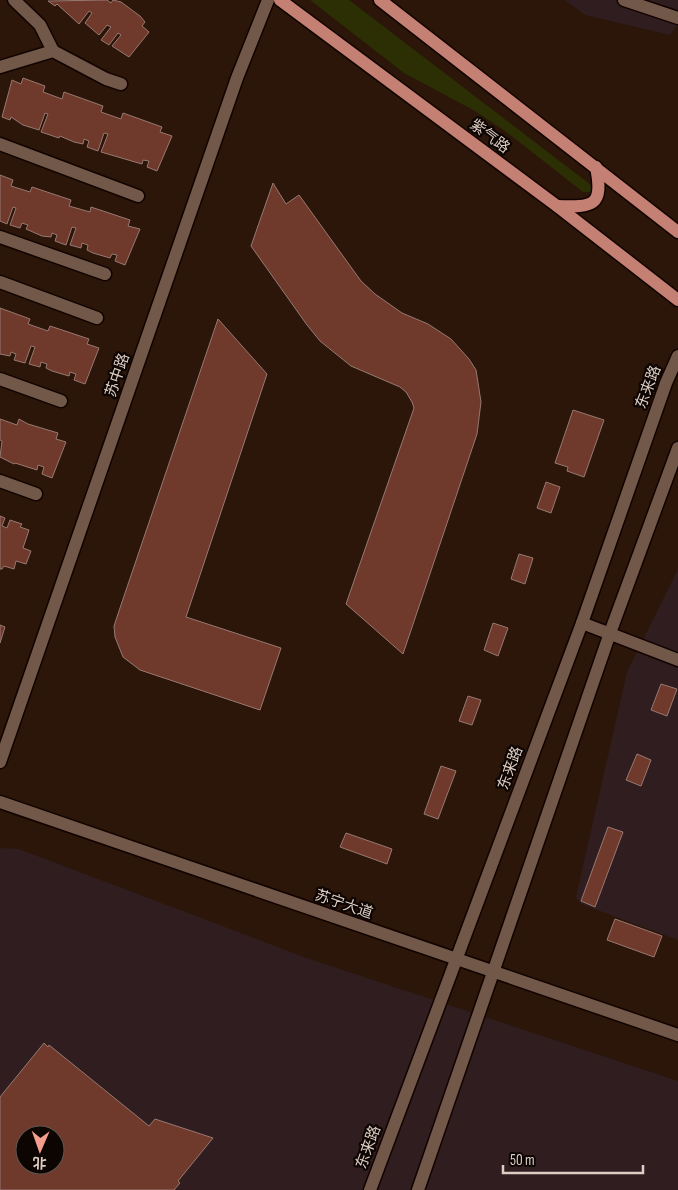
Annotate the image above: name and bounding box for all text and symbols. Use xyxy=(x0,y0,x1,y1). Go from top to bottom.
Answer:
street label: 紫气路 xyxy=(466,115,513,158)
street label: 苏中路 xyxy=(101,351,134,400)
street label: 东来路 xyxy=(632,363,665,412)
street label: 东来路 xyxy=(494,744,527,793)
street label: 苏宁大道 xyxy=(312,886,375,923)
street label: 东来路 xyxy=(352,1123,385,1172)
north arrow xyxy=(15,1125,65,1175)
scale bar xyxy=(503,1142,643,1174)
text: 50 m xyxy=(510,1151,535,1170)
text: 北 xyxy=(32,1154,47,1171)

